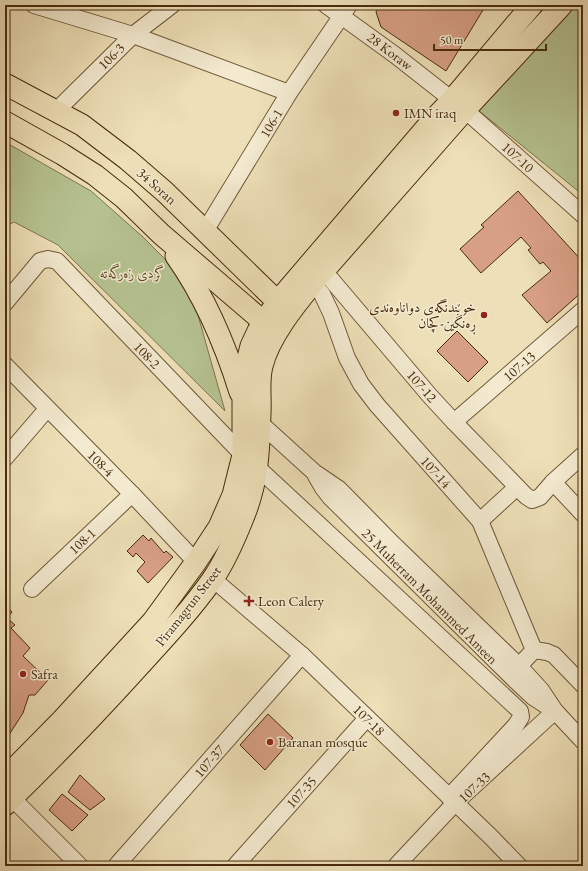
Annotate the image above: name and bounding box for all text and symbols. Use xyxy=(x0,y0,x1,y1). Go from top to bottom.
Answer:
scale bar xyxy=(434,26,546,52)
street label: 28 Koraw xyxy=(364,28,417,74)
text: 50 m xyxy=(440,32,464,48)
street label: 106-3 xyxy=(94,39,128,73)
place label: IMN iraq xyxy=(404,104,457,122)
street label: 106-1 xyxy=(255,105,287,141)
marker: IMN iraq xyxy=(391,108,401,118)
street label: 107-10 xyxy=(498,138,538,176)
street label: 34 Soran xyxy=(133,163,181,209)
park label: گردی زەرگەتە xyxy=(100,263,166,282)
place label: خوێندنگەی دواناوەندی ڕەنگین-کچان xyxy=(369,298,476,335)
marker: خوێندنگەی دواناوەندی ڕەنگین-کچان xyxy=(479,310,489,320)
street label: 108-2 xyxy=(130,338,164,372)
street label: 107-13 xyxy=(499,347,539,385)
street label: 107-12 xyxy=(403,366,441,406)
street label: 108-4 xyxy=(84,446,118,480)
street label: 107-14 xyxy=(417,452,455,492)
street label: 108-1 xyxy=(65,524,99,558)
street label: 25 Muherram Mohammed Ameen xyxy=(358,524,502,668)
street label: Piramagrun Street xyxy=(151,562,225,650)
place label: Leon Calery xyxy=(258,592,325,610)
marker: Leon Calery xyxy=(243,595,255,607)
place label: Safra xyxy=(31,665,58,683)
marker: Safra xyxy=(18,669,28,679)
street label: 107-18 xyxy=(349,701,389,740)
place label: Baranan mosque xyxy=(278,733,368,751)
marker: Baranan mosque xyxy=(265,737,275,747)
street label: 107-37 xyxy=(190,741,228,781)
street label: 107-33 xyxy=(454,767,494,806)
street label: 107-35 xyxy=(282,772,320,812)

